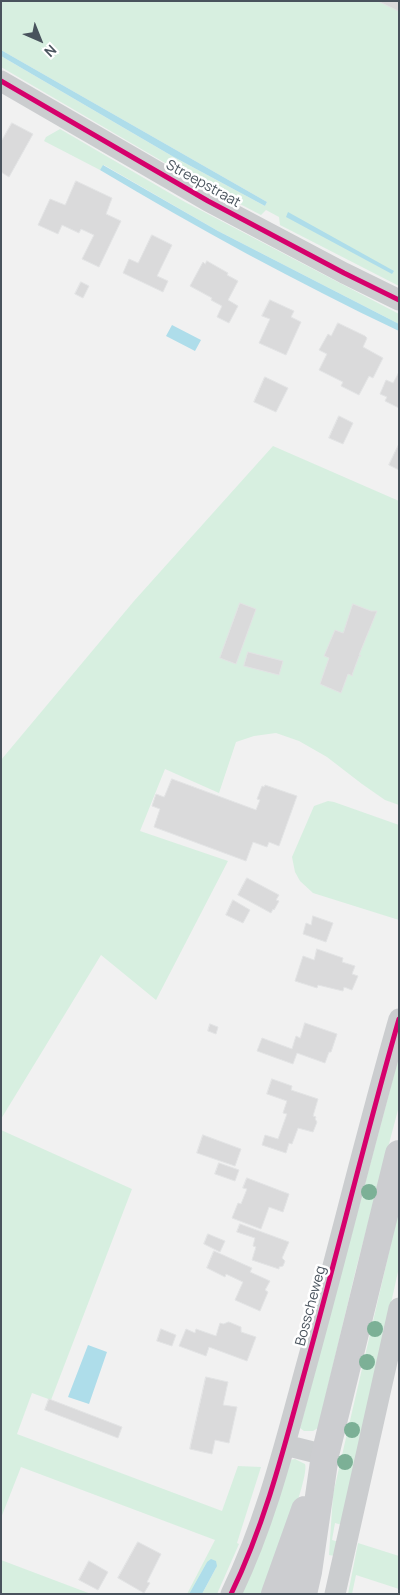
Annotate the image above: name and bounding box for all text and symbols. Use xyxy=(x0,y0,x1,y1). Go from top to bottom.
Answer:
north arrow xyxy=(15,15,65,65)
text: N xyxy=(41,41,61,61)
street label: Streepstraat xyxy=(163,157,243,211)
street label: Bosscheweg xyxy=(292,1264,330,1348)

